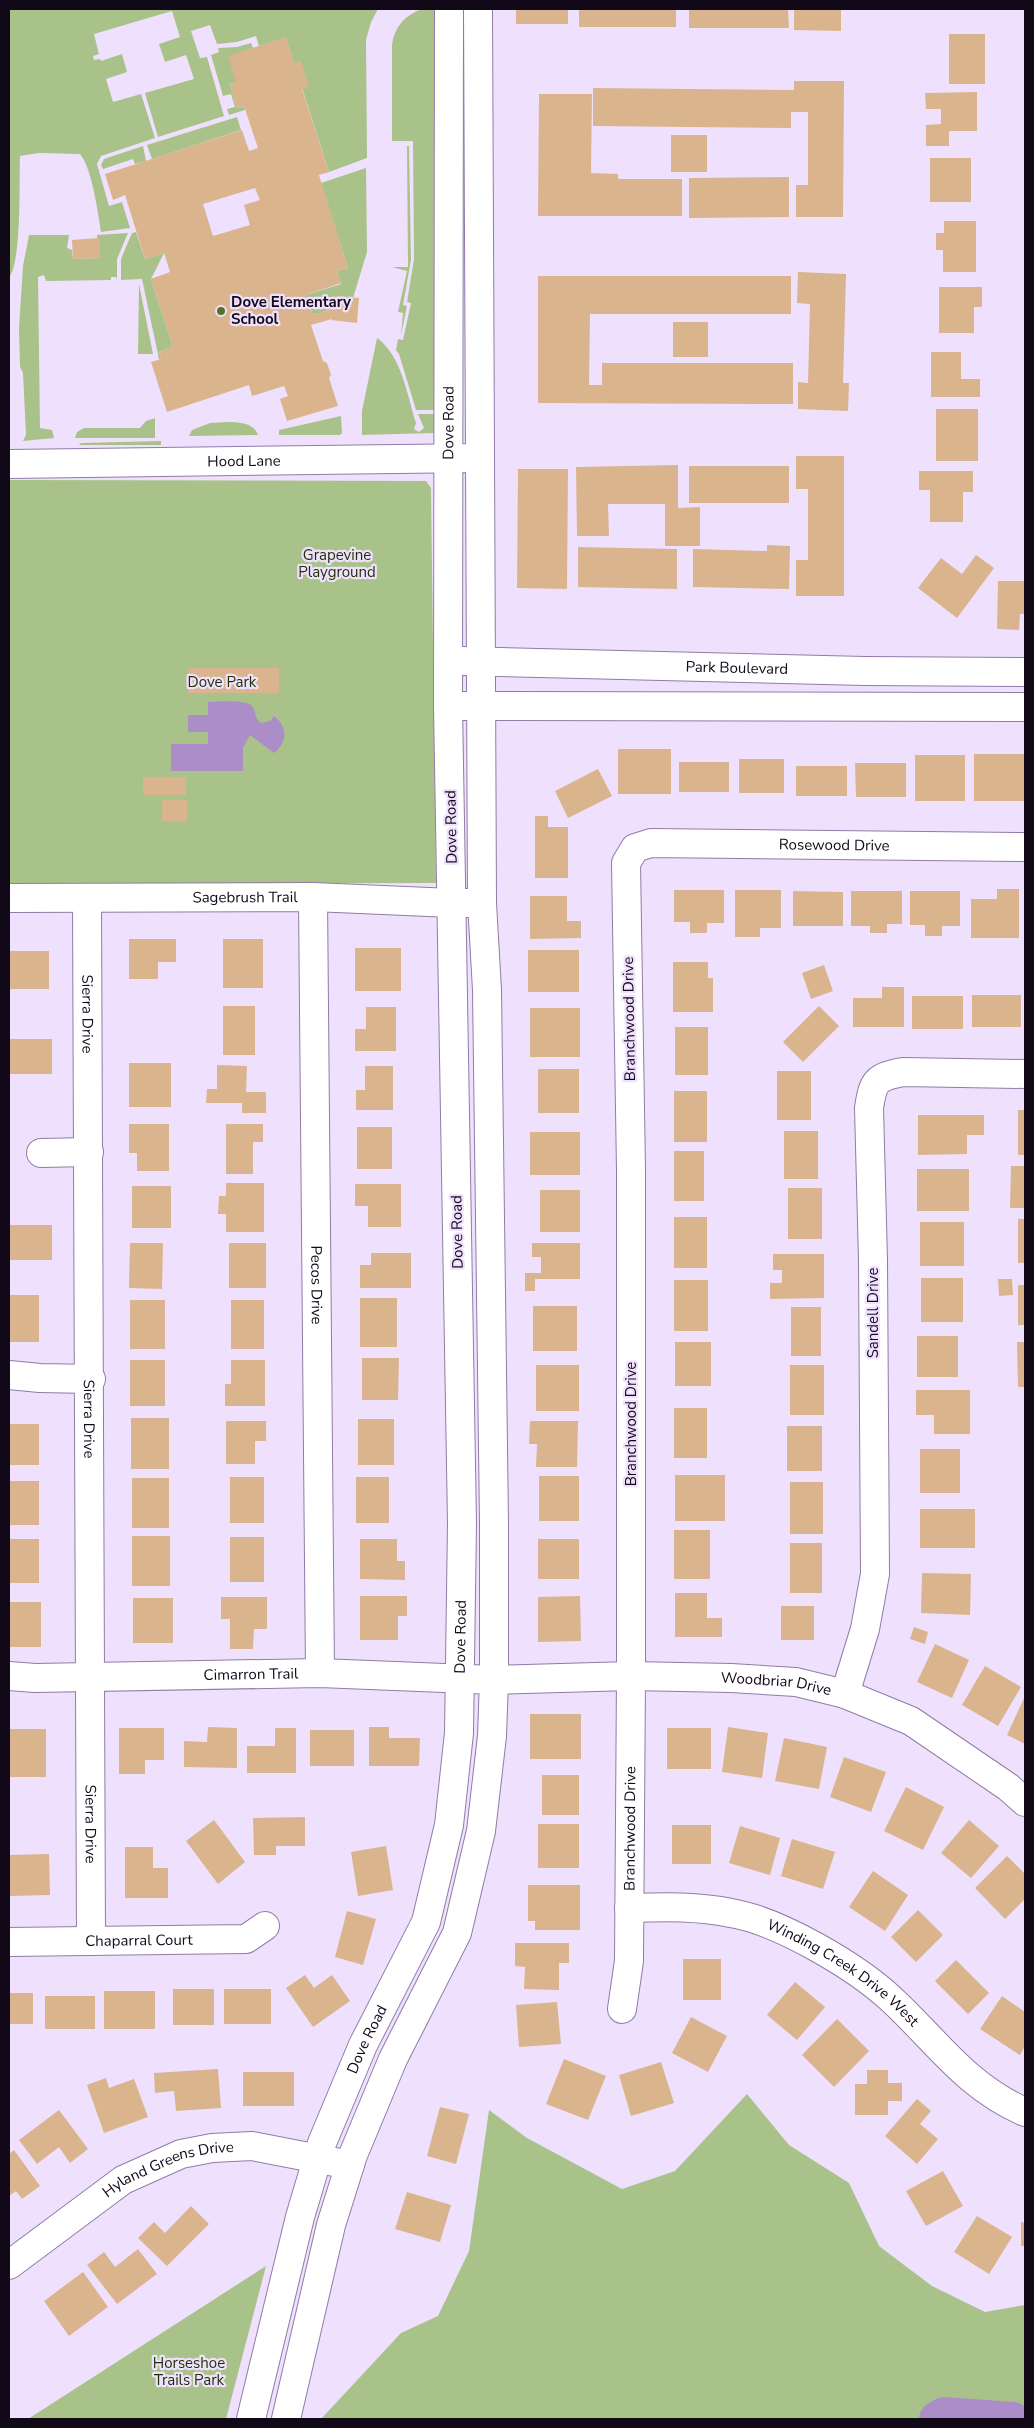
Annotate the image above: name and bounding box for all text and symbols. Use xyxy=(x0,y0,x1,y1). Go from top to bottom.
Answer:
place label: Dove Elementary School xyxy=(231,292,351,329)
marker: Dove Elementary School xyxy=(215,305,227,317)
street label: Dove Road xyxy=(438,386,458,460)
street label: Hood Lane xyxy=(207,451,281,471)
park label: Grapevine Playground xyxy=(298,545,376,582)
street label: Park Boulevard xyxy=(685,657,788,679)
park label: Dove Park xyxy=(188,672,257,692)
street label: Dove Road xyxy=(440,790,462,864)
street label: Rosewood Drive xyxy=(779,834,890,856)
street label: Sagebrush Trail xyxy=(192,887,298,907)
street label: Branchwood Drive xyxy=(618,956,640,1081)
street label: Sierra Drive xyxy=(77,975,98,1053)
street label: Dove Road xyxy=(446,1195,468,1269)
street label: Pecos Drive xyxy=(306,1245,327,1325)
street label: Sandell Drive xyxy=(863,1268,883,1358)
street label: Branchwood Drive xyxy=(621,1362,641,1486)
street label: Sierra Drive xyxy=(79,1380,99,1458)
street label: Dove Road xyxy=(450,1600,471,1674)
street label: Cimarron Trail xyxy=(203,1663,299,1685)
street label: Woodbriar Drive xyxy=(721,1668,834,1700)
street label: Branchwood Drive xyxy=(619,1766,640,1891)
street label: Sierra Drive xyxy=(80,1785,101,1863)
street label: Winding Creek Drive West xyxy=(764,1915,924,2031)
street label: Chaparral Court xyxy=(85,1930,194,1951)
street label: Dove Road xyxy=(342,2002,392,2077)
street label: Hyland Greens Drive xyxy=(98,2137,234,2202)
park label: Horseshoe Trails Park xyxy=(153,2353,225,2390)

